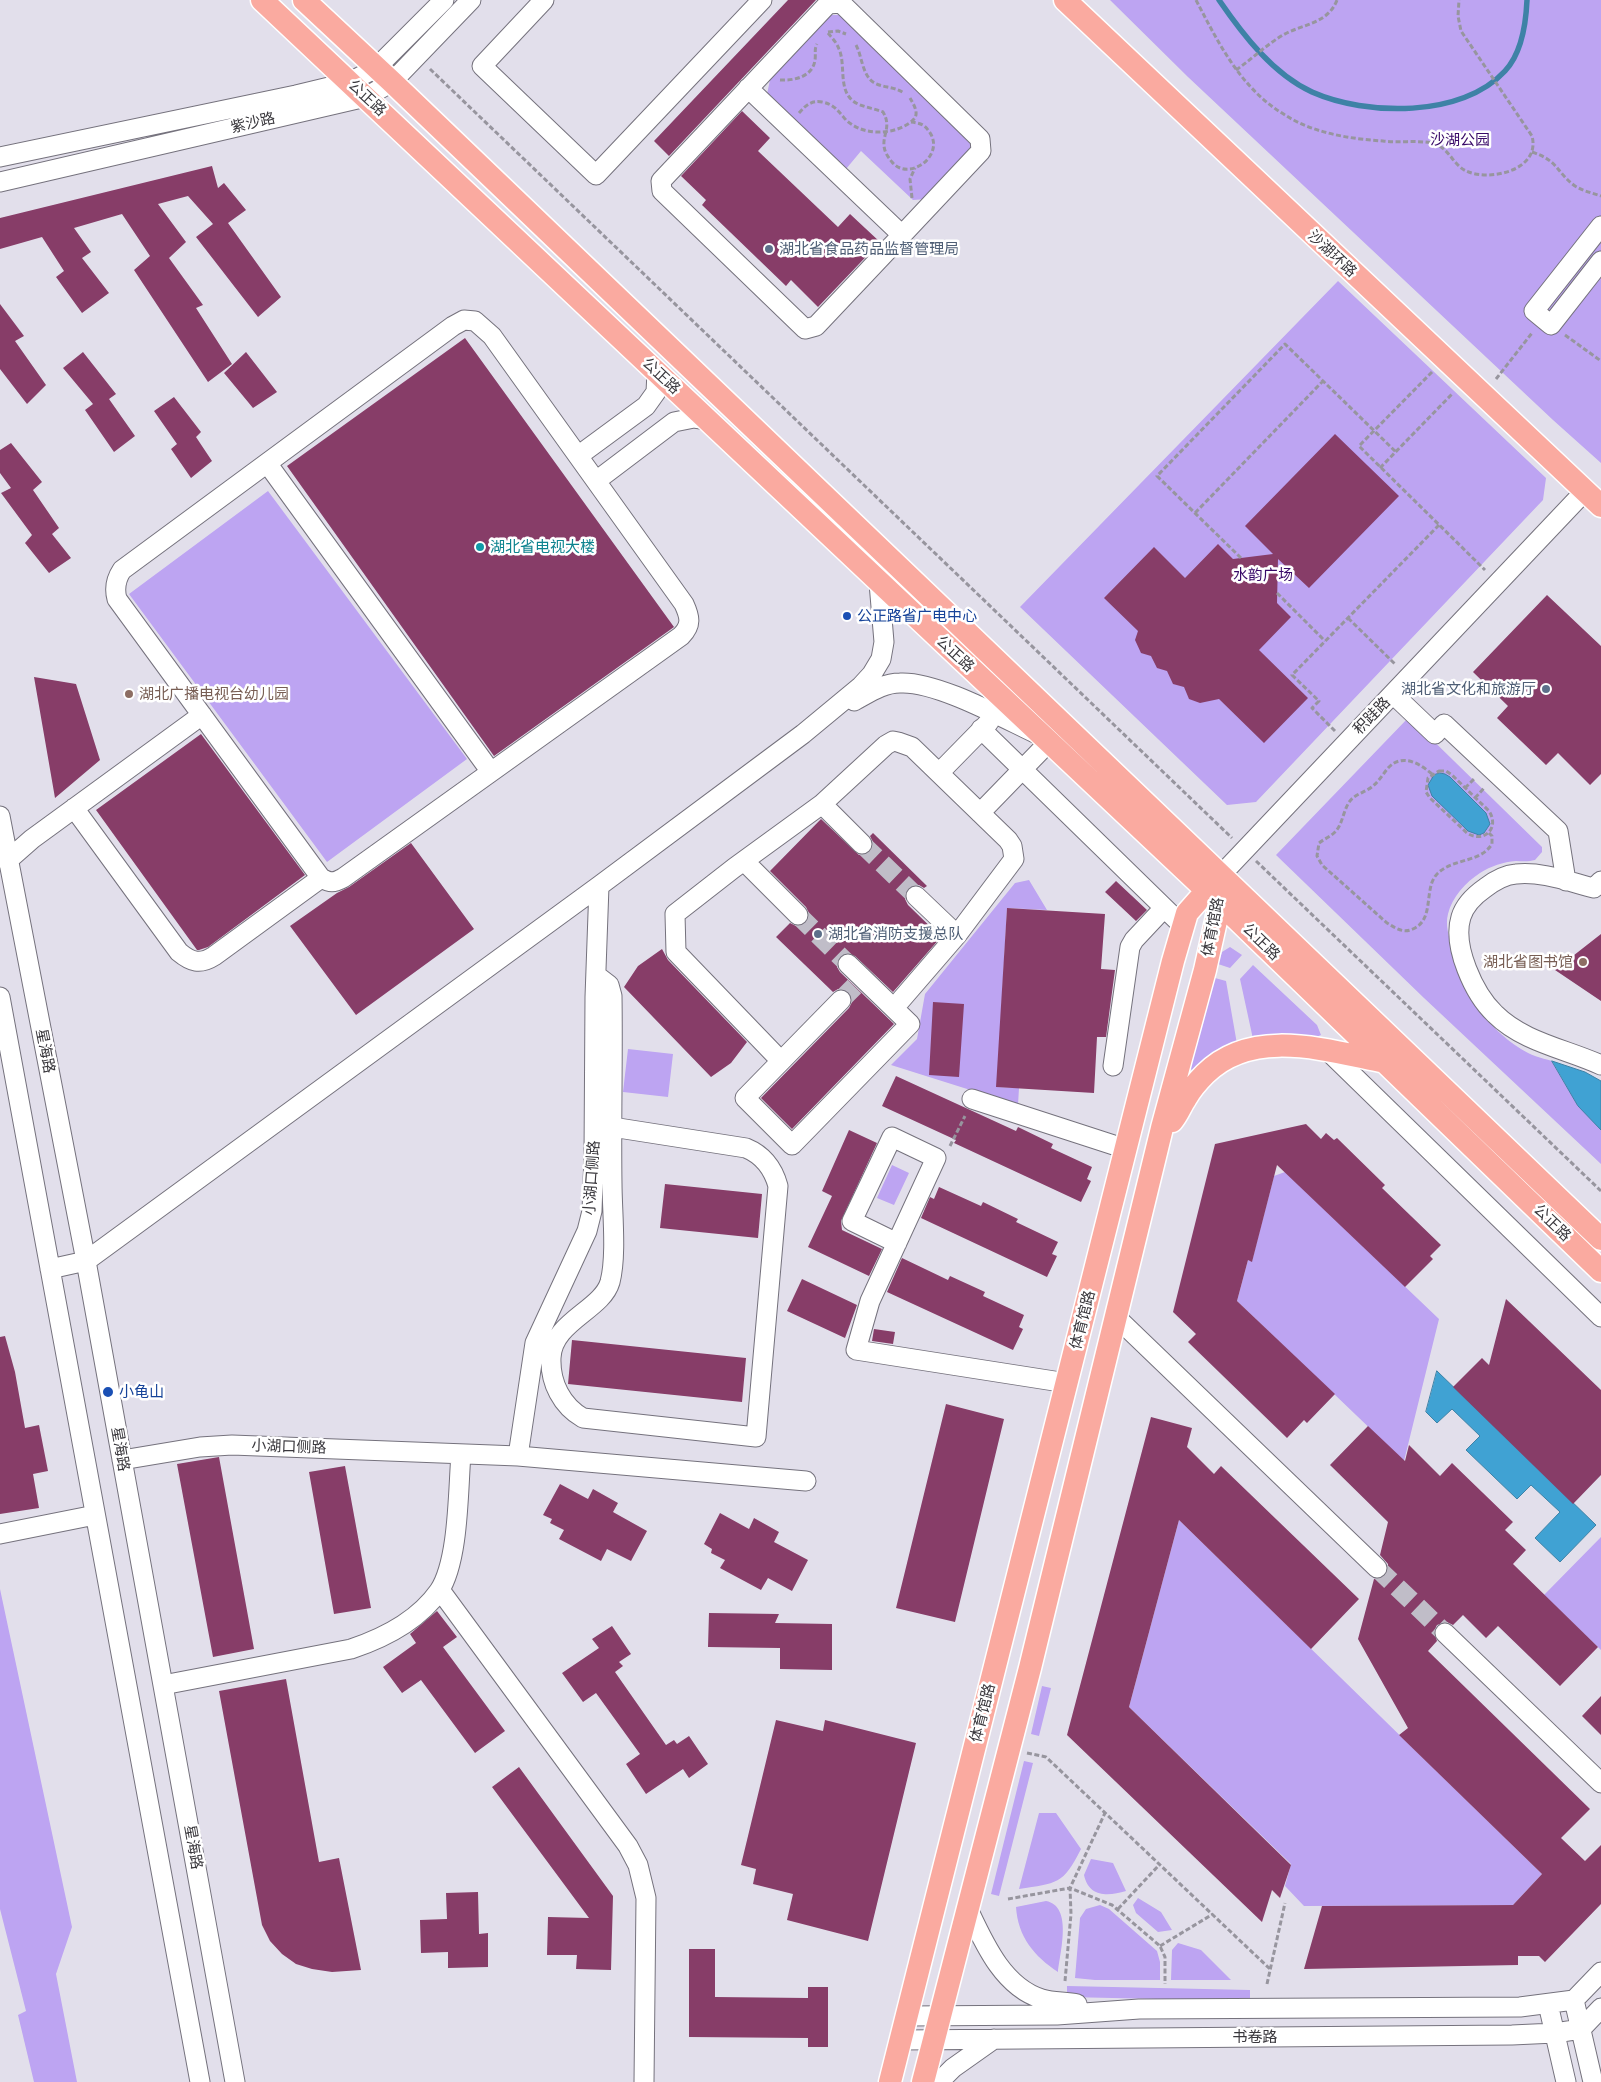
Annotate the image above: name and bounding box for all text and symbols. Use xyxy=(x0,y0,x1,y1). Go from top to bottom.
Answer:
street label: 公正路 xyxy=(344,76,390,120)
street label: 紫沙路 xyxy=(229,109,277,137)
park label: 沙湖公园 xyxy=(1430,131,1490,149)
street label: 沙湖环路 xyxy=(1304,227,1360,281)
place label: 湖北省食品药品监督管理局 xyxy=(779,240,959,258)
marker: 湖北省食品药品监督管理局 xyxy=(763,243,775,255)
street label: 公正路 xyxy=(638,354,684,398)
place label: 湖北省电视大楼 xyxy=(490,538,595,556)
marker: 湖北省电视大楼 xyxy=(474,541,486,553)
park label: 水韵广场 xyxy=(1233,566,1293,584)
place label: 公正路省广电中心 xyxy=(857,607,977,625)
marker: 公正路省广电中心 xyxy=(841,610,853,622)
street label: 公正路 xyxy=(932,632,978,676)
place label: 湖北省文化和旅游厅 xyxy=(1401,680,1536,698)
marker: 湖北省文化和旅游厅 xyxy=(1540,683,1552,695)
place label: 湖北广播电视台幼儿园 xyxy=(139,685,289,703)
marker: 湖北广播电视台幼儿园 xyxy=(123,688,135,700)
street label: 积跬路 xyxy=(1350,694,1394,738)
street label: 体育馆路 xyxy=(1198,896,1228,958)
street label: 公正路 xyxy=(1239,920,1283,964)
place label: 湖北省消防支援总队 xyxy=(828,925,963,943)
marker: 湖北省消防支援总队 xyxy=(812,928,824,940)
place label: 湖北省图书馆 xyxy=(1483,953,1573,971)
marker: 湖北省图书馆 xyxy=(1577,956,1589,968)
street label: 星海路 xyxy=(32,1027,58,1075)
street label: 小湖口侧路 xyxy=(580,1140,604,1216)
street label: 公正路 xyxy=(1530,1201,1574,1245)
street label: 体育馆路 xyxy=(1067,1289,1099,1351)
place label: 小龟山 xyxy=(119,1383,164,1401)
marker: 小龟山 xyxy=(101,1385,115,1399)
street label: 星海路 xyxy=(107,1425,133,1473)
street label: 小湖口侧路 xyxy=(251,1437,327,1457)
street label: 体育馆路 xyxy=(967,1682,999,1744)
street label: 星海路 xyxy=(180,1823,206,1871)
street label: 书卷路 xyxy=(1233,2028,1277,2046)

